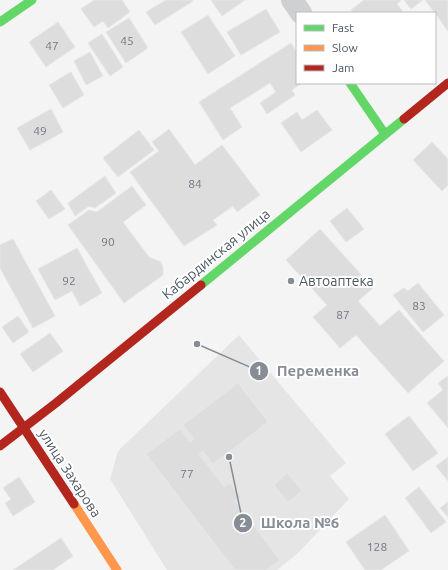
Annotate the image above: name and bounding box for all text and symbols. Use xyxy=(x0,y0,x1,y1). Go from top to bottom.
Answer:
legend xyxy=(296,12,436,84)
text: Fast xyxy=(332,21,354,34)
house number: 45 xyxy=(120,34,134,47)
house number: 47 xyxy=(45,39,59,52)
text: Slow xyxy=(332,41,358,54)
text: Jam xyxy=(332,61,354,74)
house number: 49 xyxy=(33,124,47,137)
house number: 84 xyxy=(188,177,202,190)
street label: Кабардинская улица xyxy=(159,206,273,302)
house number: 90 xyxy=(101,235,115,248)
place label: Автоаптека xyxy=(299,273,374,289)
house number: 92 xyxy=(62,274,76,287)
marker: Автоаптека xyxy=(286,276,296,286)
house number: 83 xyxy=(412,299,426,312)
house number: 87 xyxy=(336,308,350,321)
callout: Переменка xyxy=(249,357,367,384)
text: Переменка xyxy=(277,362,359,379)
text: 1 xyxy=(256,364,262,377)
street label: улица Захарова xyxy=(35,426,105,520)
house number: 77 xyxy=(180,467,194,480)
callout: Школа №6 xyxy=(233,509,348,536)
text: Школа №6 xyxy=(261,514,339,531)
text: 2 xyxy=(240,516,247,529)
house number: 128 xyxy=(367,540,387,553)

